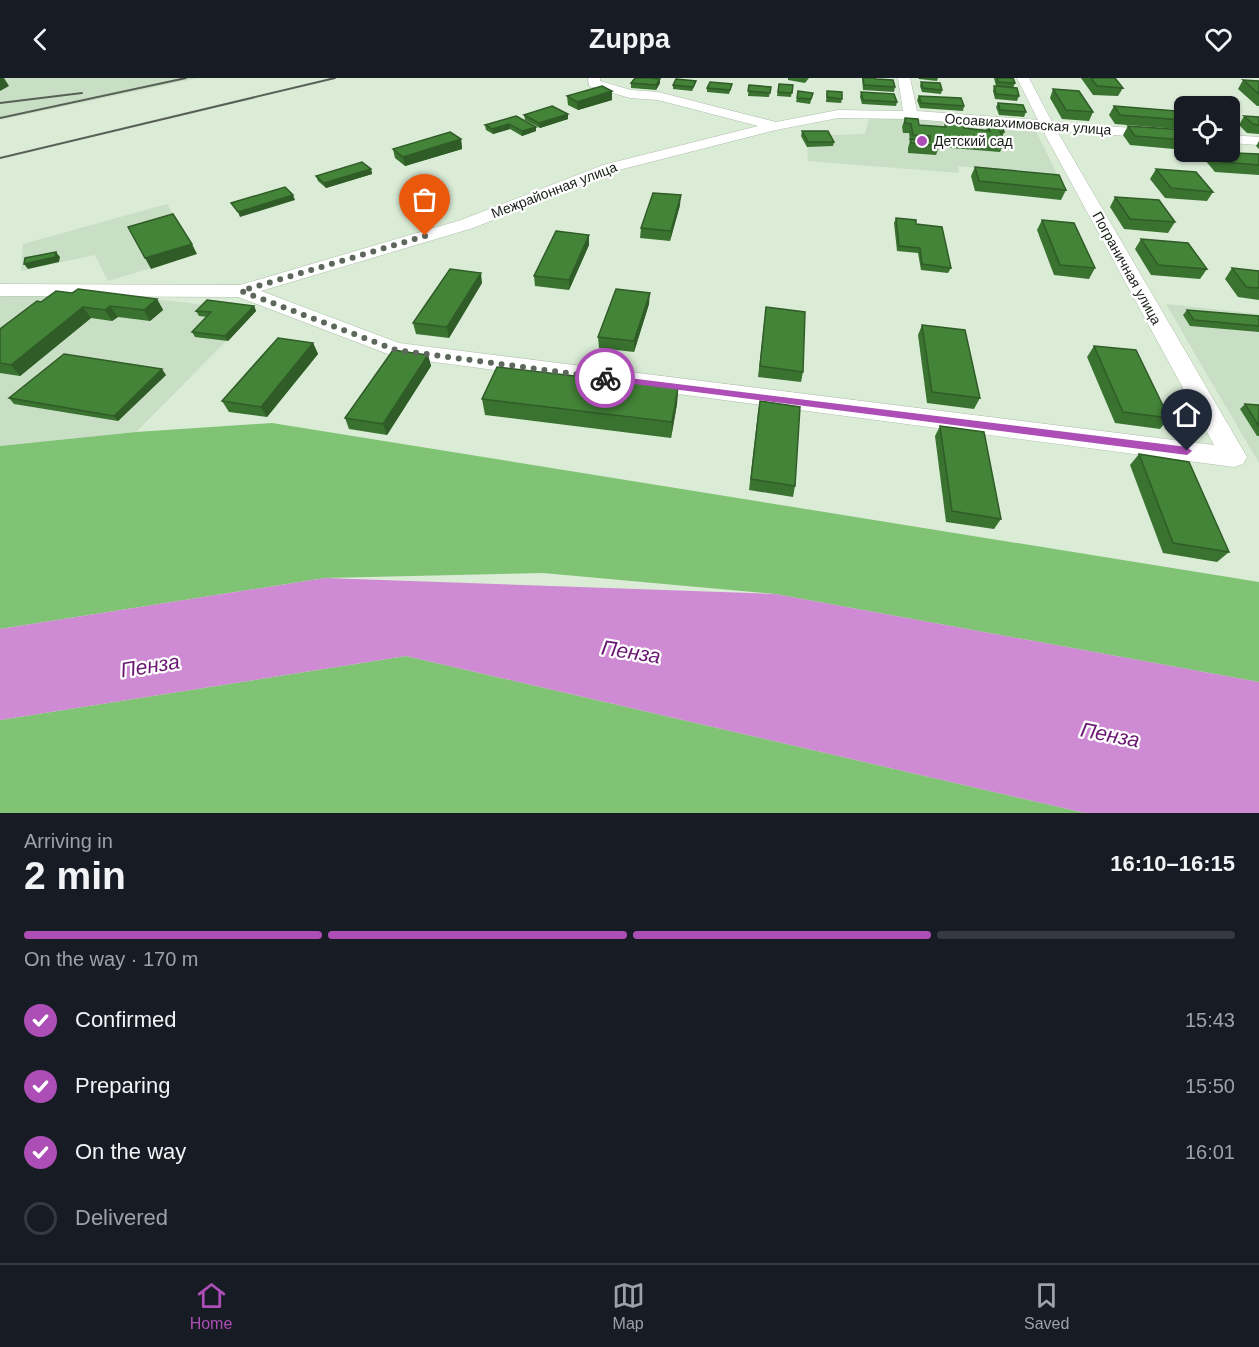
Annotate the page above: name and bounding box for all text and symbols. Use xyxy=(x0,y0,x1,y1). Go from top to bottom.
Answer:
icon: back xyxy=(24,23,57,56)
icon: heart xyxy=(1202,23,1235,56)
text: Zuppa xyxy=(589,24,670,54)
map controls xyxy=(1174,96,1240,162)
button: locate xyxy=(1174,96,1240,162)
street label: Осоавиахимовская улица xyxy=(944,110,1112,138)
place label: Детский сад xyxy=(934,133,1013,149)
marker: Детский сад xyxy=(915,134,929,148)
street label: Межрайонная улица xyxy=(489,159,619,221)
pin xyxy=(399,174,450,236)
icon: bag xyxy=(408,183,441,216)
street label: Пограничная улица xyxy=(1089,209,1165,328)
courier xyxy=(575,348,635,408)
icon: bike xyxy=(589,362,622,395)
pin xyxy=(1161,389,1212,451)
icon: home xyxy=(1170,398,1203,431)
water label: Пенза xyxy=(600,635,662,668)
water label: Пенза xyxy=(119,649,181,682)
water label: Пенза xyxy=(1079,718,1142,751)
text: Arriving in xyxy=(24,830,113,852)
text: 16:10–16:15 xyxy=(1110,851,1235,876)
text: 2 min xyxy=(24,854,126,897)
text: On the way · 170 m xyxy=(24,948,199,970)
icon: check xyxy=(24,1004,57,1037)
text: Confirmed xyxy=(75,1007,176,1032)
text: 15:43 xyxy=(1185,1009,1235,1031)
icon: check xyxy=(24,1070,57,1103)
text: Preparing xyxy=(75,1073,170,1098)
text: 15:50 xyxy=(1185,1075,1235,1097)
icon: check xyxy=(24,1136,57,1169)
text: On the way xyxy=(75,1139,186,1164)
text: 16:01 xyxy=(1185,1141,1235,1163)
text: Delivered xyxy=(75,1205,168,1230)
tab: Home xyxy=(190,1279,232,1333)
tab: Map xyxy=(612,1279,645,1333)
tab: Saved xyxy=(1024,1279,1069,1333)

